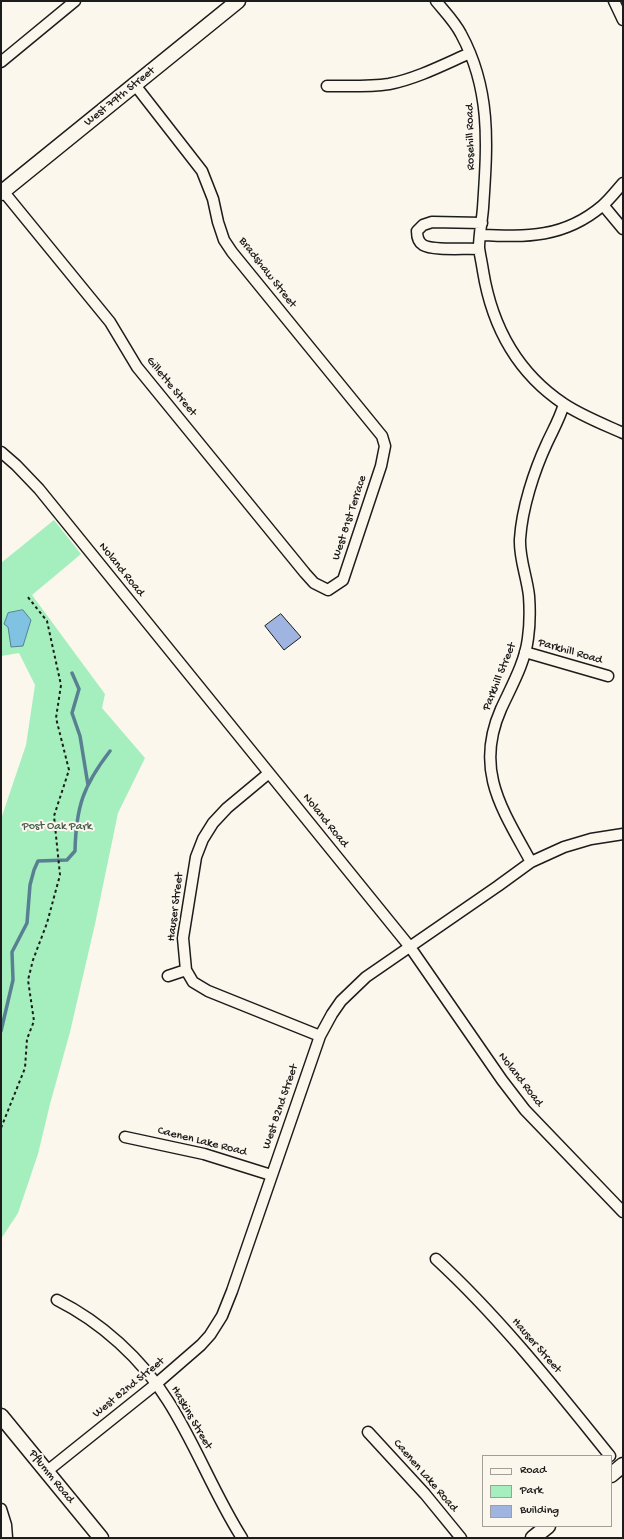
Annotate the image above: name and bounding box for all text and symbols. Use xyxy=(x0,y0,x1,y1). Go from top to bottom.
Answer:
street label: West 79th Street xyxy=(82,64,158,130)
street label: Rosehill Road xyxy=(463,104,479,170)
street label: Bradshaw Street xyxy=(235,235,299,311)
street label: Gillette Street xyxy=(143,354,199,420)
street label: West 81st Terrace xyxy=(329,474,371,562)
street label: Noland Road xyxy=(95,540,147,600)
street label: Parkhill Road xyxy=(536,636,604,668)
street label: Parkhill Street xyxy=(480,641,520,713)
street label: Noland Road xyxy=(299,791,351,851)
park label: Post Oak Park xyxy=(22,820,92,834)
street label: Hauser Street xyxy=(165,872,187,942)
street label: Noland Road xyxy=(494,1050,546,1110)
street label: West 82nd Street xyxy=(260,1063,302,1151)
street label: Caenen Lake Road xyxy=(156,1124,248,1160)
street label: Hauser Street xyxy=(508,1315,564,1377)
street label: West 82nd Street xyxy=(90,1355,168,1421)
street label: Haskins Street xyxy=(167,1384,215,1452)
street label: Caenen Lake Road xyxy=(390,1437,460,1515)
street label: Pflumm Road xyxy=(25,1447,77,1507)
legend xyxy=(482,1455,612,1527)
text: Road xyxy=(520,1464,546,1478)
text: Park xyxy=(520,1484,543,1498)
text: Building xyxy=(520,1504,559,1518)

